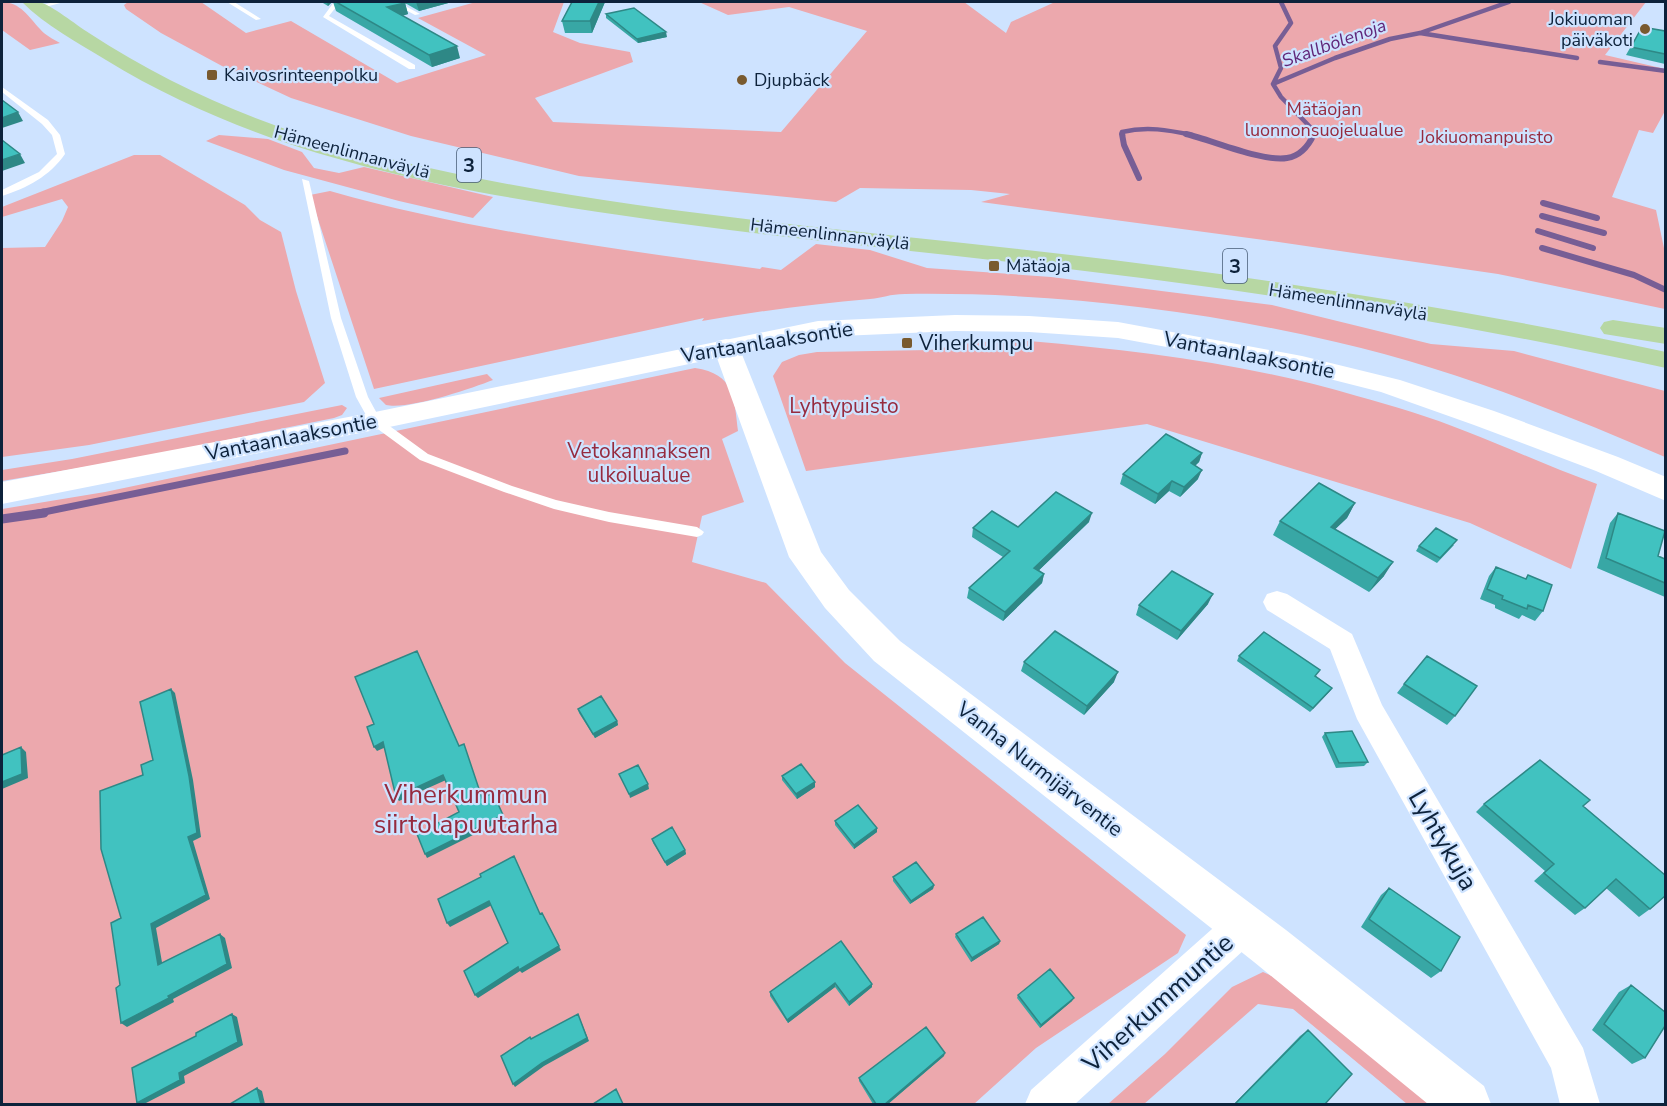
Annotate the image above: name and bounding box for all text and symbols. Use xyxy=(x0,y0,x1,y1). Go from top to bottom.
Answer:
place label: Jokiuoman päiväkoti xyxy=(1548,7,1633,52)
water label: Skallbölenoja xyxy=(1278,13,1390,73)
marker: Jokiuoman päiväkoti xyxy=(1638,22,1652,36)
place label: Kaivosrinteenpolku xyxy=(224,63,378,87)
marker: Kaivosrinteenpolku xyxy=(205,68,219,82)
place label: Djupbäck xyxy=(754,68,831,92)
marker: Djupbäck xyxy=(735,73,749,87)
park label: Mätäojan luonnonsuojelualue xyxy=(1245,97,1403,142)
street label: Hämeenlinnanväylä xyxy=(271,120,433,184)
park label: Jokiuomanpuisto xyxy=(1418,125,1553,149)
road number: 3 xyxy=(457,148,481,182)
street label: Hämeenlinnanväylä xyxy=(749,212,911,256)
road number: 3 xyxy=(1223,249,1247,283)
place label: Mätäoja xyxy=(1006,254,1071,278)
marker: Mätäoja xyxy=(987,259,1001,273)
street label: Hämeenlinnanväylä xyxy=(1267,278,1429,326)
street label: Vantaanlaaksontie xyxy=(678,315,855,370)
street label: Vantaanlaaksontie xyxy=(1160,324,1337,385)
place label: Viherkumpu xyxy=(918,329,1033,357)
marker: Viherkumpu xyxy=(900,336,914,350)
park label: Lyhtypuisto xyxy=(789,392,899,420)
street label: Vantaanlaaksontie xyxy=(202,407,379,468)
park label: Vetokannaksen ulkoilualue xyxy=(566,437,711,489)
street label: Vanha Nurmijärventie xyxy=(950,695,1129,843)
park label: Viherkummun siirtolapuutarha xyxy=(374,777,558,842)
street label: Lyhtykuja xyxy=(1400,783,1486,897)
street label: Viherkummuntie xyxy=(1074,926,1241,1081)

